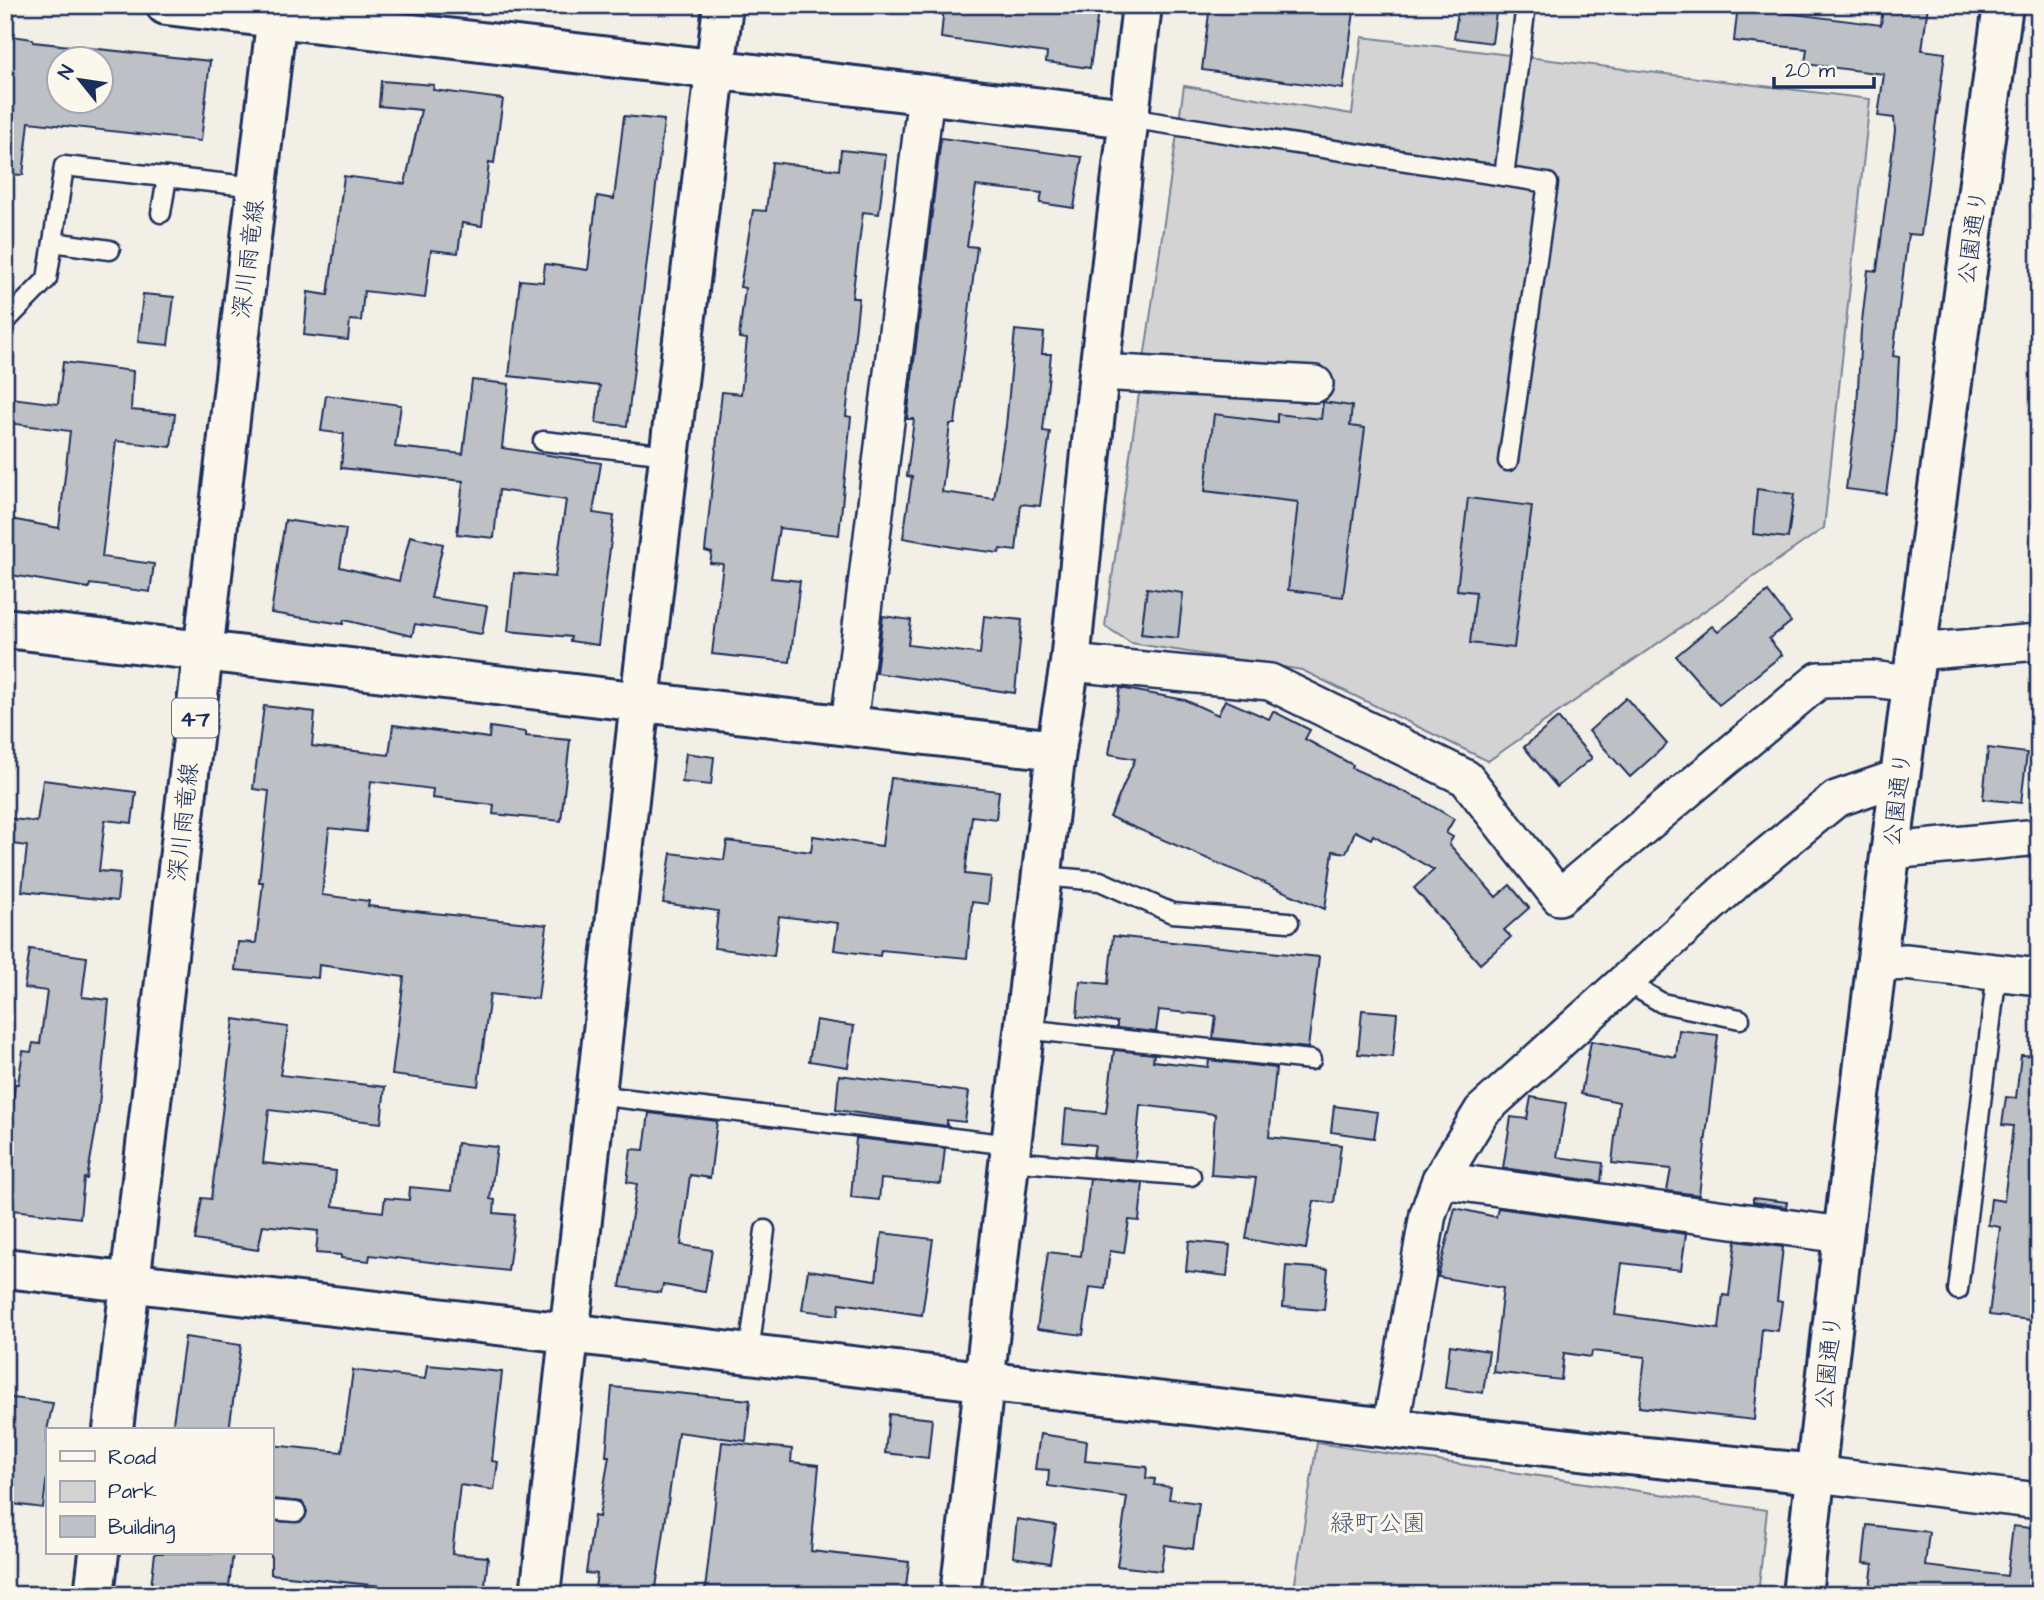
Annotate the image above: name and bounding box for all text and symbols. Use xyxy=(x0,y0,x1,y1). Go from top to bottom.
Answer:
north arrow xyxy=(46,46,116,116)
scale bar xyxy=(1774,46,1874,90)
text: 20 m xyxy=(1785,56,1836,85)
text: N xyxy=(52,60,81,84)
street label: 公園通り xyxy=(1949,187,1997,287)
street label: 深川雨竜線 xyxy=(225,197,273,321)
road number: 47 xyxy=(172,698,218,738)
street label: 公園通り xyxy=(1875,749,1921,849)
street label: 深川雨竜線 xyxy=(161,761,207,884)
street label: 公園通り xyxy=(1807,1313,1851,1412)
legend xyxy=(46,1428,273,1554)
text: Road xyxy=(108,1443,156,1472)
text: Park xyxy=(108,1477,157,1506)
park label: 緑町公園 xyxy=(1330,1507,1426,1541)
text: Building xyxy=(108,1513,176,1544)

